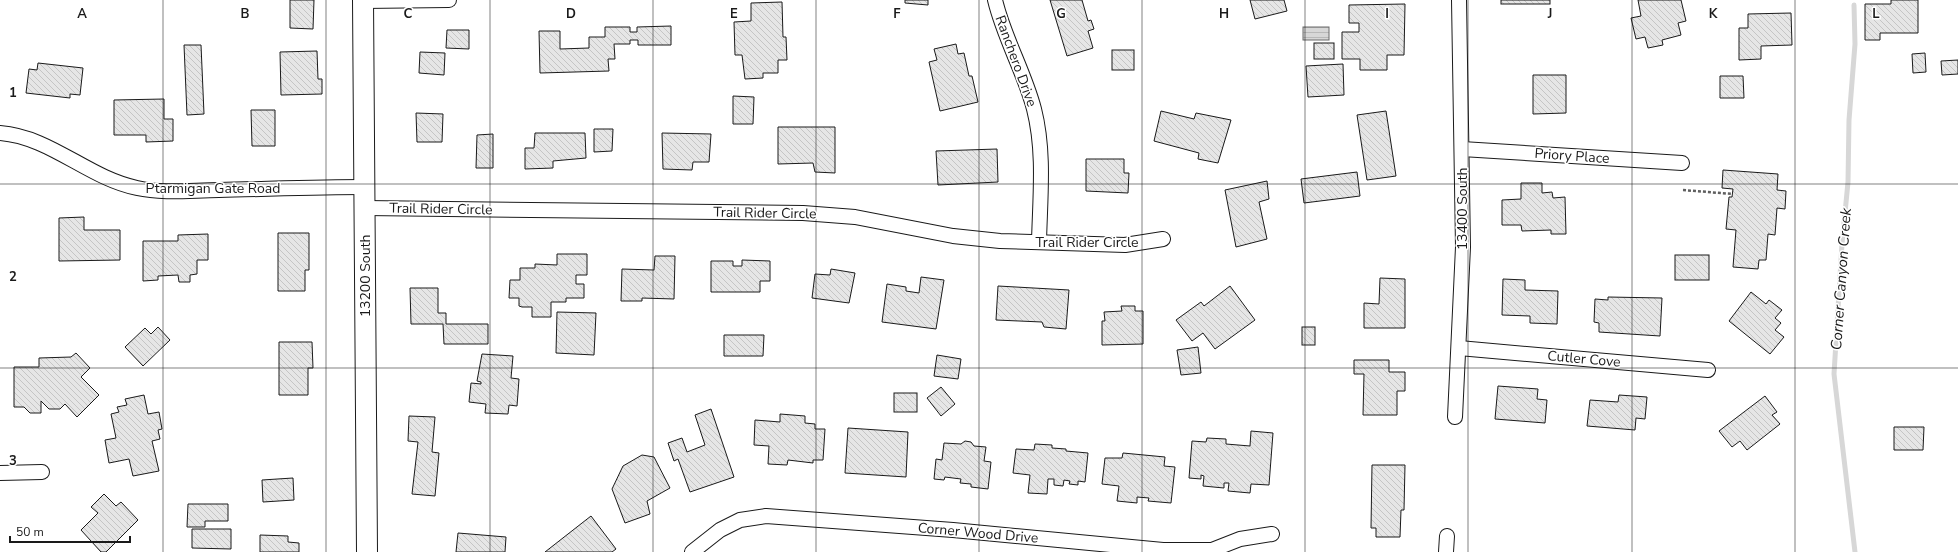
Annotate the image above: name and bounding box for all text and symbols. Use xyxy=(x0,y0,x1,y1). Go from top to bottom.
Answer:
text: A xyxy=(77,5,87,23)
text: B xyxy=(241,5,250,23)
text: C xyxy=(404,5,413,23)
text: D xyxy=(566,5,576,23)
text: E xyxy=(730,5,738,23)
text: F xyxy=(893,5,901,23)
text: G xyxy=(1056,5,1066,23)
text: H xyxy=(1219,5,1229,23)
text: I xyxy=(1385,5,1389,23)
text: J xyxy=(1547,5,1552,23)
text: K xyxy=(1709,5,1718,23)
text: L xyxy=(1872,5,1880,23)
street label: Ranchero Drive xyxy=(991,13,1041,109)
text: 1 xyxy=(9,84,17,102)
street label: Priory Place xyxy=(1534,144,1610,168)
street label: 13400 South xyxy=(1453,168,1472,250)
street label: Ptarmigan Gate Road xyxy=(146,179,280,198)
street label: Trail Rider Circle xyxy=(389,199,493,219)
street label: Trail Rider Circle xyxy=(713,203,817,223)
water label: Corner Canyon Creek xyxy=(1826,207,1856,351)
street label: Trail Rider Circle xyxy=(1035,233,1139,252)
street label: 13200 South xyxy=(356,235,375,317)
text: 2 xyxy=(9,268,17,286)
street label: Cutler Cove xyxy=(1547,346,1621,372)
text: 3 xyxy=(9,452,17,470)
scale bar xyxy=(10,518,130,544)
street label: Corner Wood Drive xyxy=(917,518,1039,548)
text: 50 m xyxy=(16,524,44,540)

